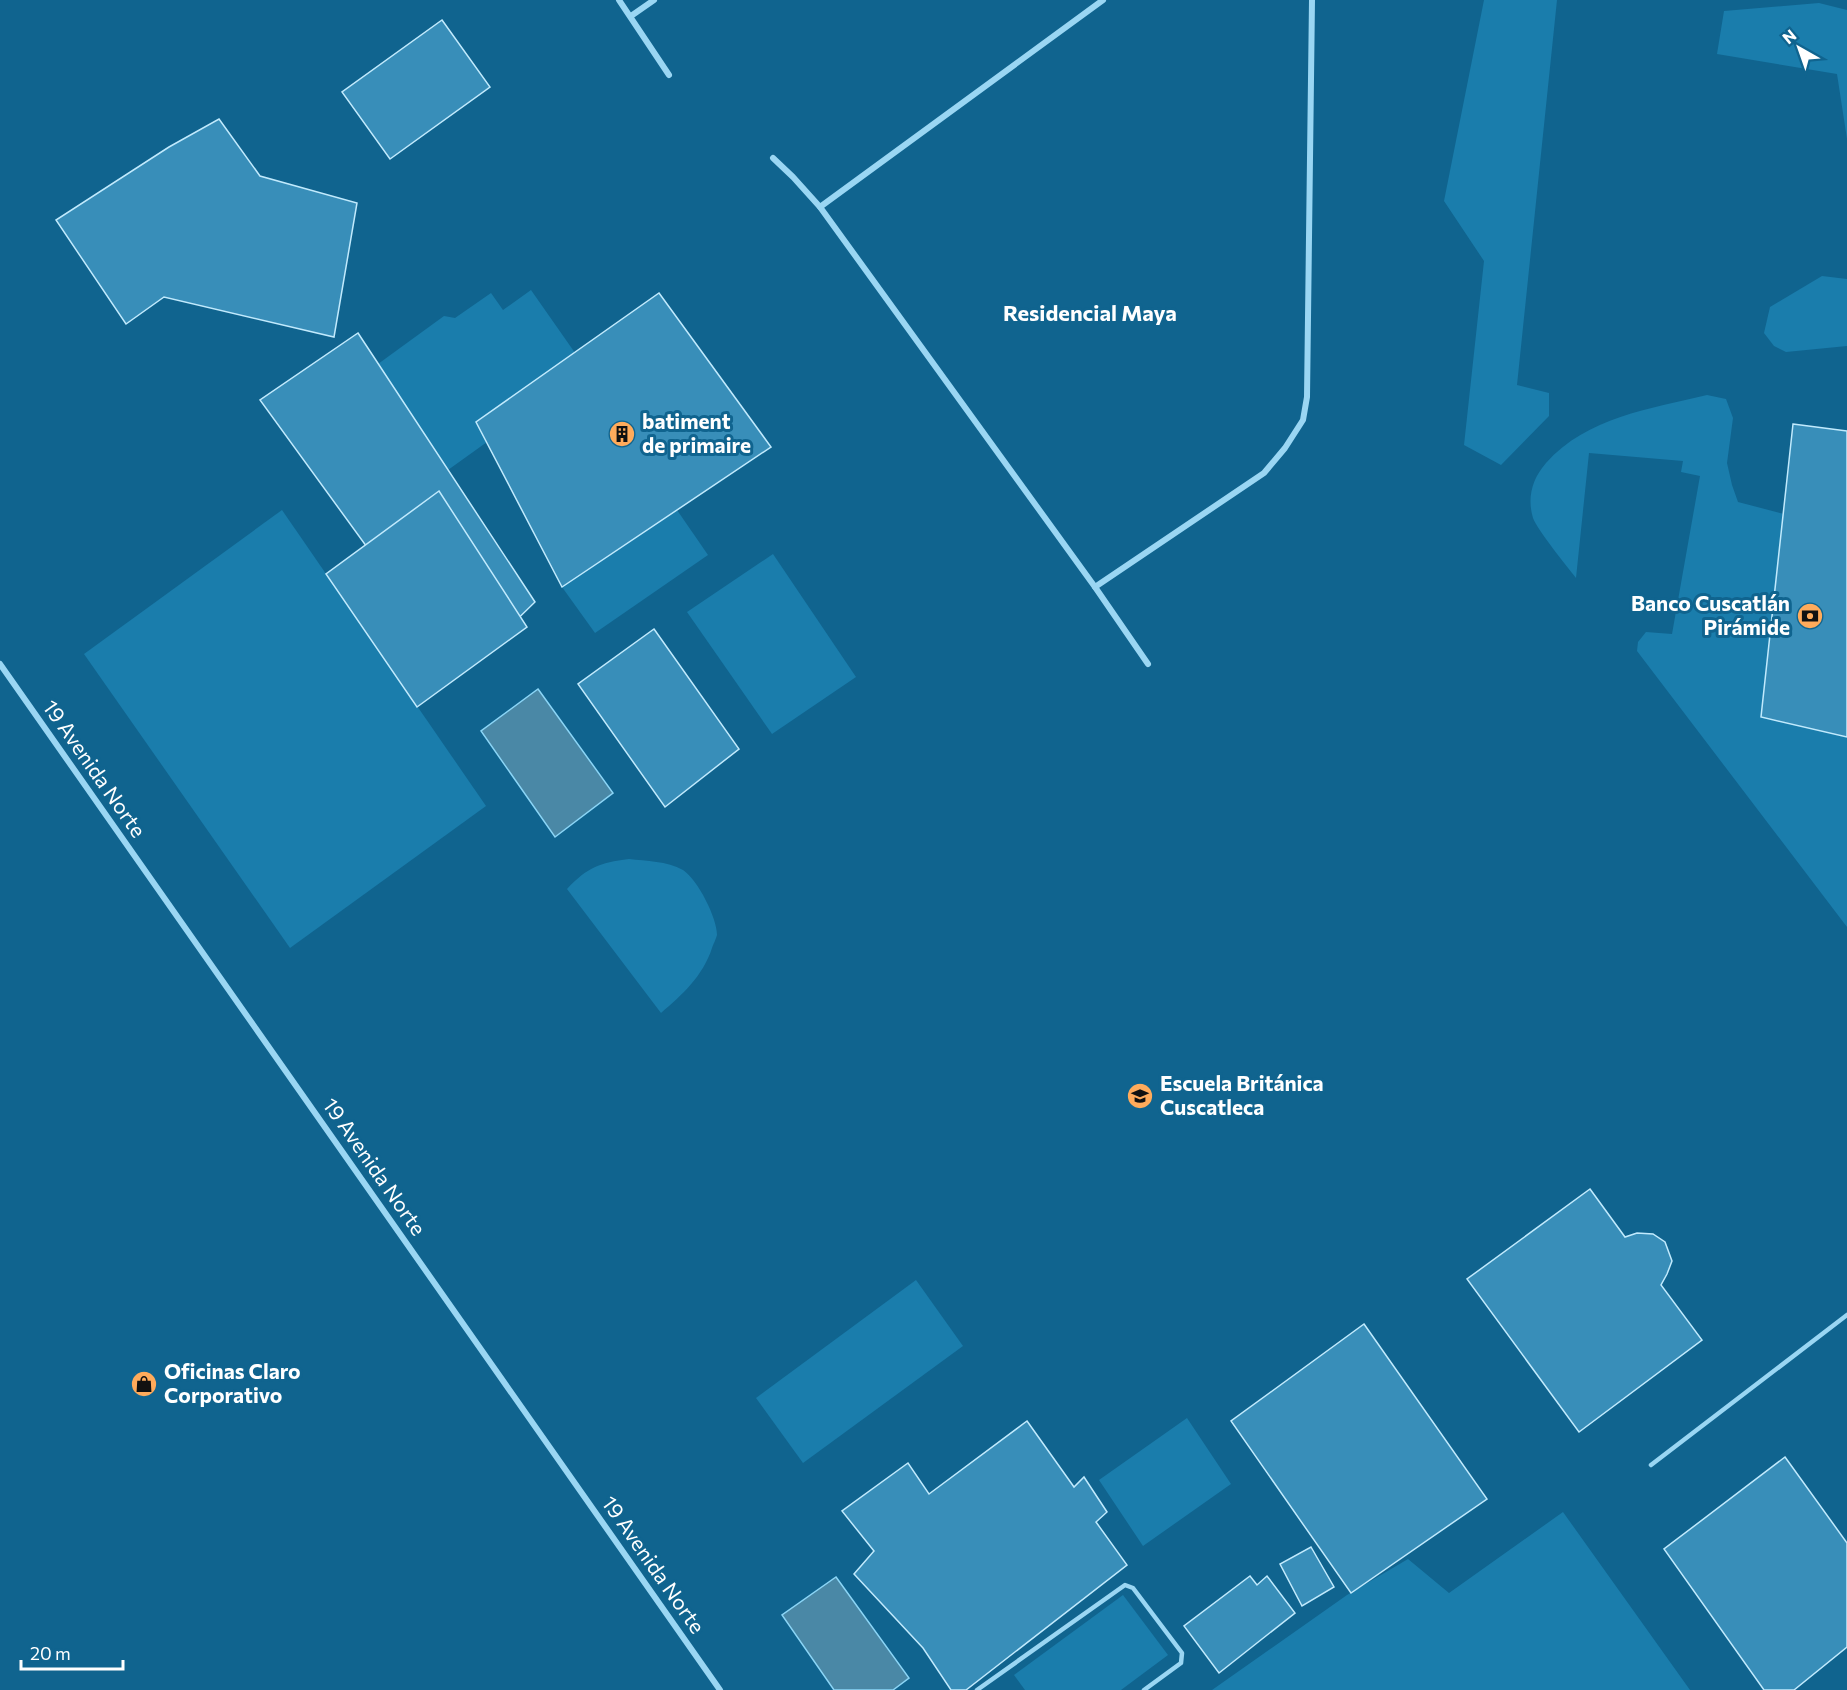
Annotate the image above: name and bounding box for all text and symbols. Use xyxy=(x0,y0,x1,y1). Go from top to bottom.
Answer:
north arrow xyxy=(1769,18,1829,78)
text: N xyxy=(1778,25,1800,47)
district label: Residencial Maya xyxy=(1003,299,1177,326)
place label: batiment de primaire xyxy=(642,408,751,457)
building icon: batiment de primaire xyxy=(607,419,637,449)
place label: Banco Cuscatlán Pirámide xyxy=(1631,590,1790,639)
bank icon: Banco Cuscatlán Pirámide xyxy=(1795,601,1825,631)
street label: 19 Avenida Norte xyxy=(39,695,152,842)
place label: Escuela Británica Cuscatleca xyxy=(1160,1070,1324,1119)
school or university icon: Escuela Británica Cuscatleca xyxy=(1125,1081,1155,1111)
street label: 19 Avenida Norte xyxy=(319,1093,432,1240)
place label: Oficinas Claro Corporativo xyxy=(164,1358,301,1407)
shop icon: Oficinas Claro Corporativo xyxy=(129,1369,159,1399)
street label: 19 Avenida Norte xyxy=(598,1491,711,1638)
scale bar xyxy=(21,1633,123,1671)
text: 20 m xyxy=(30,1642,71,1664)

